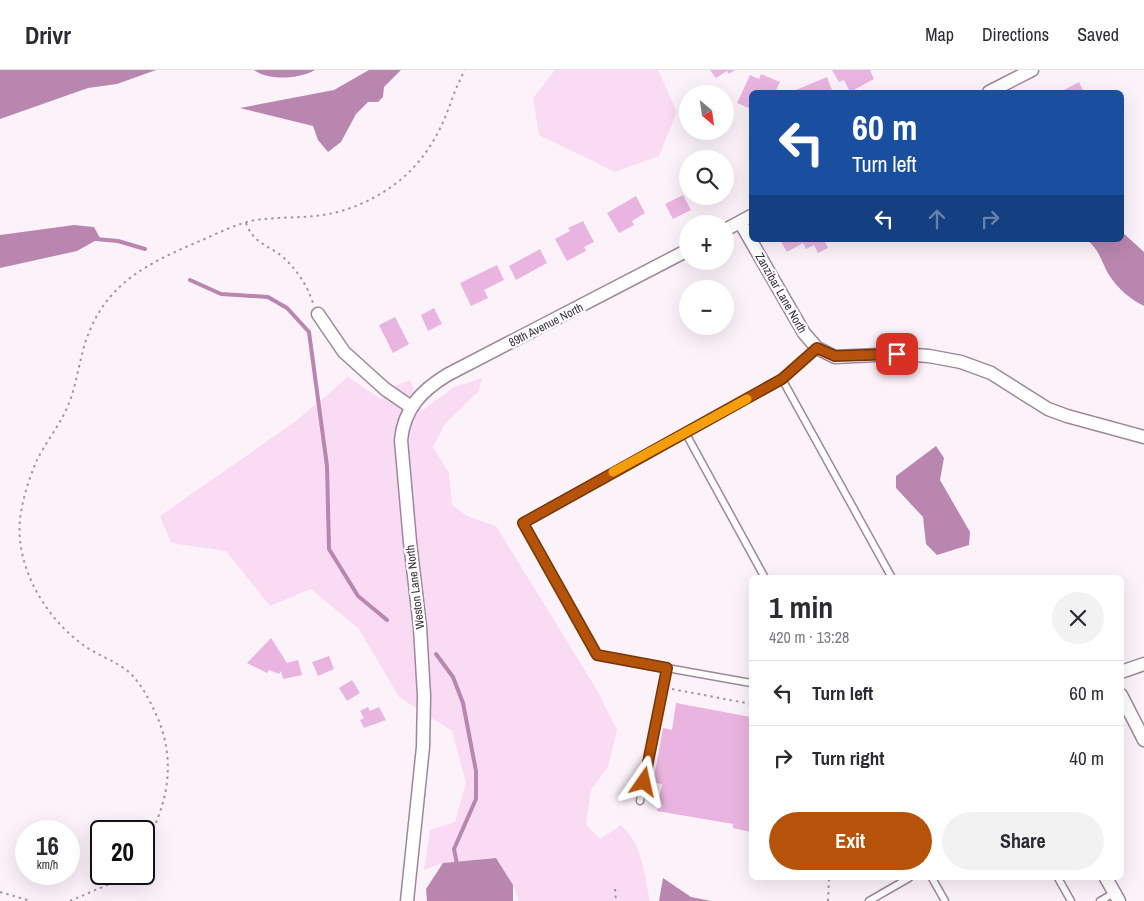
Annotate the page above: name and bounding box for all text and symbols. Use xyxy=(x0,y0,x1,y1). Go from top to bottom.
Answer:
text: Drivr xyxy=(25,19,71,51)
text: Map xyxy=(925,22,954,47)
text: Directions xyxy=(982,22,1049,47)
text: Saved xyxy=(1077,22,1119,47)
north arrow xyxy=(679,85,734,140)
map controls xyxy=(679,85,734,335)
text: 60 m xyxy=(852,104,917,151)
icon: left xyxy=(769,110,834,175)
text: Turn left xyxy=(852,149,917,179)
button: search xyxy=(679,150,734,205)
icon: left xyxy=(870,205,898,233)
icon: ahead xyxy=(923,205,951,233)
icon: right xyxy=(976,205,1004,233)
button: + xyxy=(679,215,734,270)
street label: Zanzibar Lane North xyxy=(752,250,810,336)
button: − xyxy=(679,280,734,335)
street label: 89th Avenue North xyxy=(506,299,586,351)
pin xyxy=(876,333,918,375)
icon: arrive xyxy=(883,340,911,368)
street label: Weston Lane North xyxy=(402,544,428,630)
text: 1 min xyxy=(769,587,833,627)
button: close xyxy=(1052,592,1104,644)
text: 420 m · 13:28 xyxy=(769,626,849,648)
icon: left xyxy=(769,679,797,707)
text: Turn left xyxy=(812,680,873,706)
text: 60 m xyxy=(1069,680,1104,706)
icon: right xyxy=(769,744,797,772)
text: Turn right xyxy=(812,745,884,771)
text: 40 m xyxy=(1069,745,1104,771)
position arrow xyxy=(617,755,669,807)
button: Exit xyxy=(769,812,932,870)
button: Share xyxy=(942,812,1104,870)
speed limit sign: 20 xyxy=(90,820,155,885)
text: 16 xyxy=(36,829,59,863)
text: km/h xyxy=(37,857,58,873)

